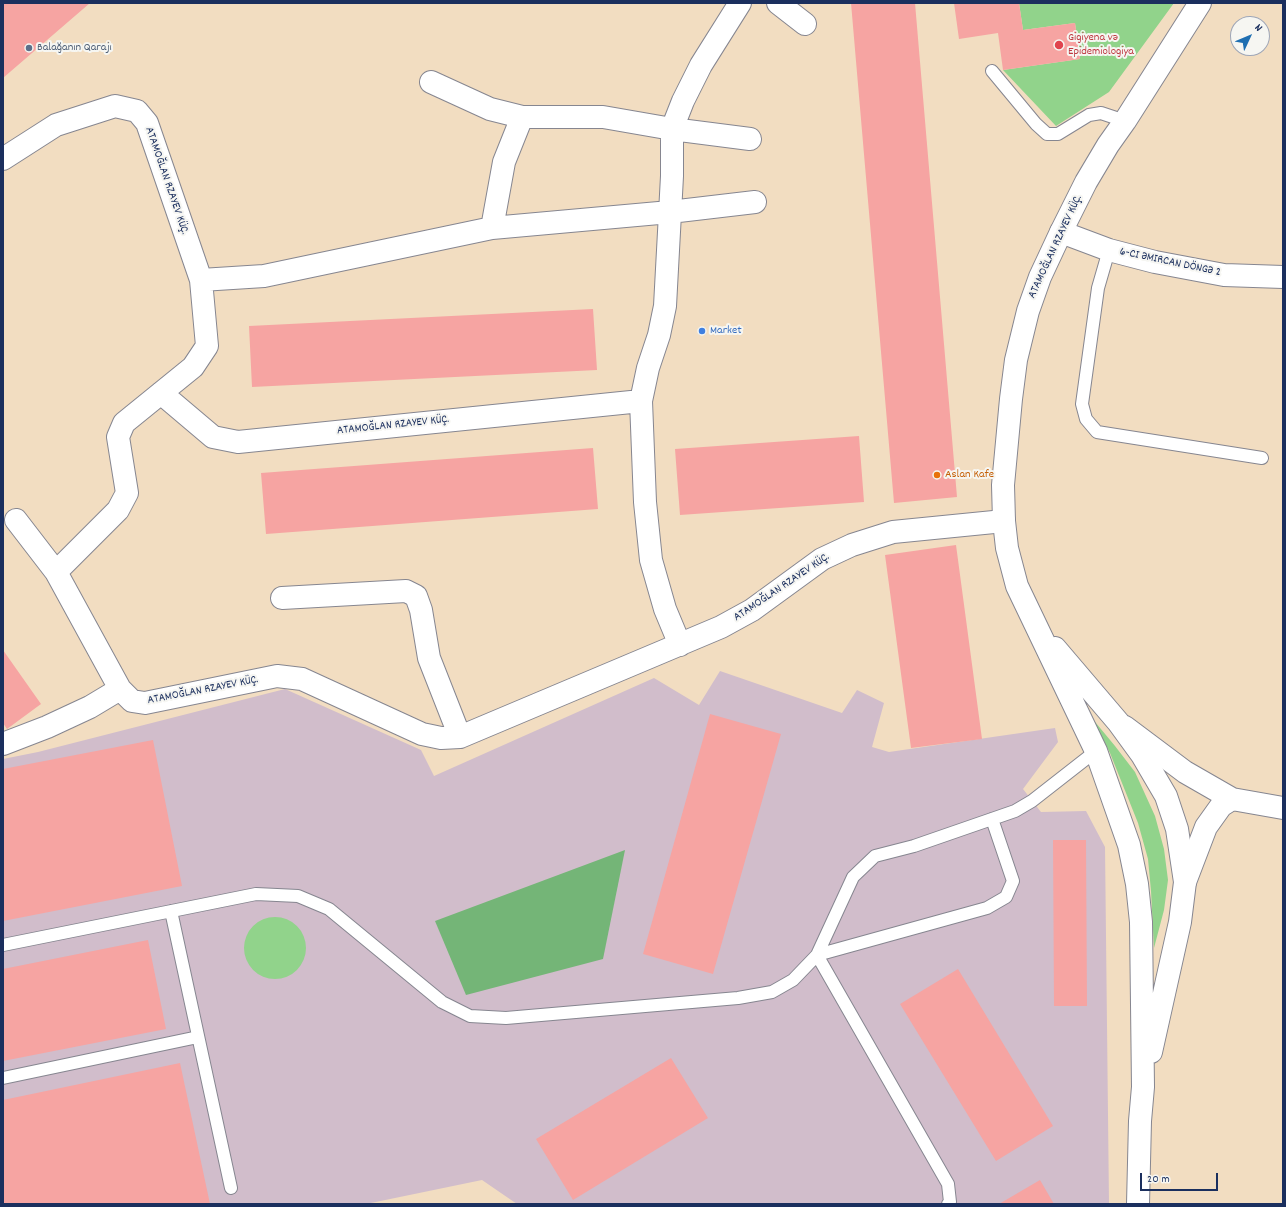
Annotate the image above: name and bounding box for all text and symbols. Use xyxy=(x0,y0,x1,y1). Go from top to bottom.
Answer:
north arrow xyxy=(1230,16,1270,56)
text: N xyxy=(1250,21,1266,36)
place label: Gigiyena və Epidemiologiya xyxy=(1068,31,1134,59)
marker: Gigiyena və Epidemiologiya xyxy=(1053,39,1065,51)
place label: Balağanın Qarajı xyxy=(37,41,112,55)
marker: Balağanın Qarajı xyxy=(24,43,34,53)
street label: ATAMOĞLAN RZAYEV KÜÇ. xyxy=(141,125,191,237)
street label: ATAMOĞLAN RZAYEV KÜÇ. xyxy=(1026,193,1086,301)
street label: 6-CI ƏMIRCAN DÖNGƏ 2 xyxy=(1118,245,1222,281)
place label: Market xyxy=(710,324,742,338)
marker: Market xyxy=(697,326,707,336)
street label: ATAMOĞLAN RZAYEV KÜÇ. xyxy=(336,413,450,439)
place label: Aslan Kafe xyxy=(945,468,994,482)
marker: Aslan Kafe xyxy=(932,470,942,480)
street label: ATAMOĞLAN RZAYEV KÜÇ. xyxy=(731,551,833,625)
street label: ATAMOĞLAN RZAYEV KÜÇ. xyxy=(146,673,260,709)
scale bar xyxy=(1142,1165,1220,1191)
text: 20 m xyxy=(1147,1171,1170,1188)

